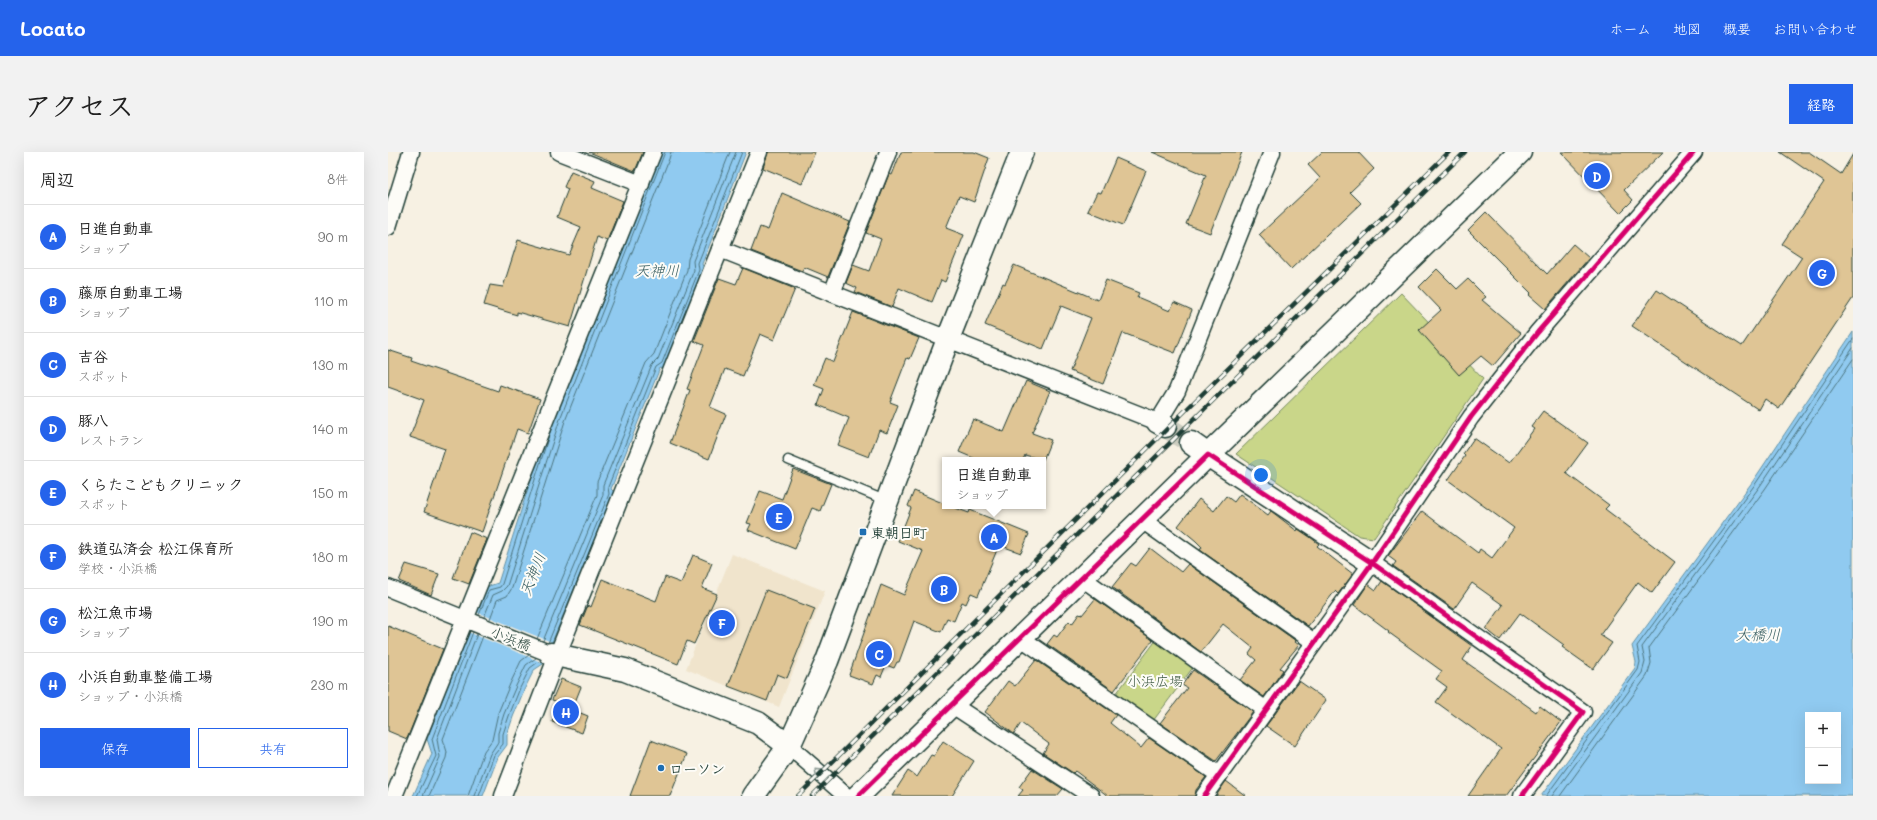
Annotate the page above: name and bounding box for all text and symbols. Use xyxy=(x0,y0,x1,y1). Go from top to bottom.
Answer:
text: Locato xyxy=(20,16,86,41)
text: ホーム xyxy=(1610,19,1651,38)
text: 地図 xyxy=(1673,19,1701,38)
text: 概要 xyxy=(1723,19,1751,38)
text: お問い合わせ xyxy=(1773,19,1857,38)
button: 経路 xyxy=(1789,84,1853,124)
text: アクセス xyxy=(24,87,134,123)
pin: D xyxy=(1584,161,1610,191)
text: 周辺 xyxy=(40,168,74,190)
text: 8件 xyxy=(327,170,348,187)
text: 日進自動車 xyxy=(78,218,153,238)
text: A xyxy=(48,228,58,245)
text: 90 m xyxy=(318,228,348,245)
text: ショップ xyxy=(78,239,129,256)
pin: G xyxy=(1809,258,1835,288)
water label: 天神川 xyxy=(634,260,680,280)
text: 藤原自動車工場 xyxy=(78,282,183,302)
text: B xyxy=(49,292,57,309)
text: 110 m xyxy=(314,292,348,309)
text: ショップ xyxy=(78,303,129,320)
text: 吉谷 xyxy=(78,346,108,366)
text: C xyxy=(48,356,58,373)
text: 130 m xyxy=(312,356,348,373)
text: スポット xyxy=(78,367,130,384)
text: 豚八 xyxy=(78,410,108,430)
text: D xyxy=(48,420,58,437)
text: 140 m xyxy=(312,420,348,437)
text: レストラン xyxy=(78,431,144,448)
popup xyxy=(942,457,1046,509)
text: 日進自動車 xyxy=(956,464,1032,484)
your location xyxy=(1251,465,1271,485)
text: くらたこどもクリニック xyxy=(78,474,243,494)
text: E xyxy=(49,484,57,501)
text: 150 m xyxy=(312,484,348,501)
text: ショップ xyxy=(956,485,1008,502)
text: スポット xyxy=(78,495,130,512)
pin: E xyxy=(766,502,792,532)
pin: A xyxy=(981,522,1007,552)
place label: 東朝日町 xyxy=(871,523,927,542)
marker: 東朝日町 xyxy=(858,527,868,537)
text: 鉄道弘済会 松江保育所 xyxy=(78,538,233,558)
text: F xyxy=(49,548,57,565)
text: 180 m xyxy=(312,548,348,565)
water label: 天神川 xyxy=(514,549,550,599)
text: 学校 · 小浜橋 xyxy=(78,559,157,576)
pin: B xyxy=(931,574,957,604)
text: 松江魚市場 xyxy=(78,602,153,622)
pin: F xyxy=(709,608,735,638)
text: G xyxy=(48,612,58,629)
text: 190 m xyxy=(312,612,348,629)
street label: 小浜橋 xyxy=(488,621,534,655)
text: ショップ xyxy=(78,623,129,640)
water label: 大橋川 xyxy=(1735,624,1781,644)
pin: C xyxy=(866,639,892,669)
text: 小浜自動車整備工場 xyxy=(78,666,213,686)
park label: 小浜広場 xyxy=(1127,671,1183,690)
text: H xyxy=(48,676,58,693)
text: 230 m xyxy=(311,676,348,693)
text: ショップ · 小浜橋 xyxy=(78,687,182,704)
pin: H xyxy=(553,697,579,727)
map controls xyxy=(1805,712,1841,784)
button: + xyxy=(1805,712,1841,748)
button: 保存 xyxy=(40,728,190,768)
button: 共有 xyxy=(198,728,348,768)
button: − xyxy=(1805,748,1841,784)
place label: ローソン xyxy=(669,759,725,778)
marker: ローソン xyxy=(656,763,666,773)
one-way arrow xyxy=(815,768,822,775)

